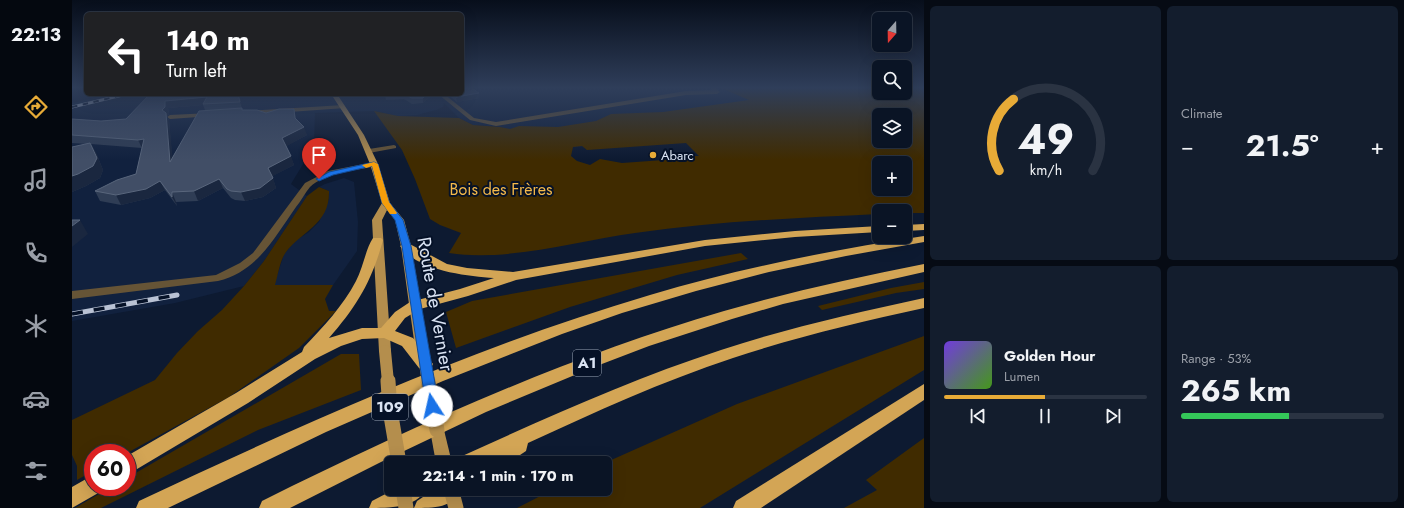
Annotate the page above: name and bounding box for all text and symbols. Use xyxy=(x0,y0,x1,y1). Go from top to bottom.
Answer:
north arrow xyxy=(872,12,912,52)
map controls xyxy=(872,12,912,244)
text: 140 m xyxy=(166,20,250,61)
text: 22:13 xyxy=(11,22,61,48)
icon: left xyxy=(100,28,152,80)
text: Turn left xyxy=(166,58,226,84)
button: search xyxy=(872,60,912,100)
icon: directions xyxy=(22,93,50,121)
text: Climate xyxy=(1181,104,1222,123)
button: layers xyxy=(872,108,912,148)
text: 49 xyxy=(1017,109,1074,170)
text: 21.5° xyxy=(1246,124,1319,167)
text: − xyxy=(1181,130,1194,162)
text: + xyxy=(1370,130,1384,162)
pin xyxy=(302,138,336,179)
icon: arrive xyxy=(308,144,330,166)
place label: Abarc xyxy=(661,146,694,165)
marker: Abarc xyxy=(648,150,658,160)
button: + xyxy=(872,156,912,196)
text: km/h xyxy=(1029,160,1062,180)
icon: music xyxy=(22,166,50,194)
park label: Bois des Frères xyxy=(450,178,552,201)
button: − xyxy=(872,204,912,244)
street label: Route de Vernier xyxy=(410,235,461,374)
icon: phone xyxy=(22,239,50,267)
icon: climate xyxy=(22,312,50,340)
text: Golden Hour xyxy=(1004,345,1096,367)
text: Range · 53% xyxy=(1181,349,1251,368)
road number: A1 xyxy=(573,350,601,376)
text: Lumen xyxy=(1004,367,1040,386)
text: 265 km xyxy=(1181,369,1291,412)
icon: car xyxy=(22,385,50,413)
position arrow xyxy=(411,385,453,427)
road number: 109 xyxy=(372,394,408,420)
icon: previous xyxy=(967,405,989,427)
icon: pause xyxy=(1034,405,1056,427)
icon: next xyxy=(1102,405,1124,427)
speed limit sign: 60 xyxy=(84,444,136,496)
icon: filters xyxy=(22,457,50,485)
text: 22:14 · 1 min · 170 m xyxy=(423,465,573,487)

